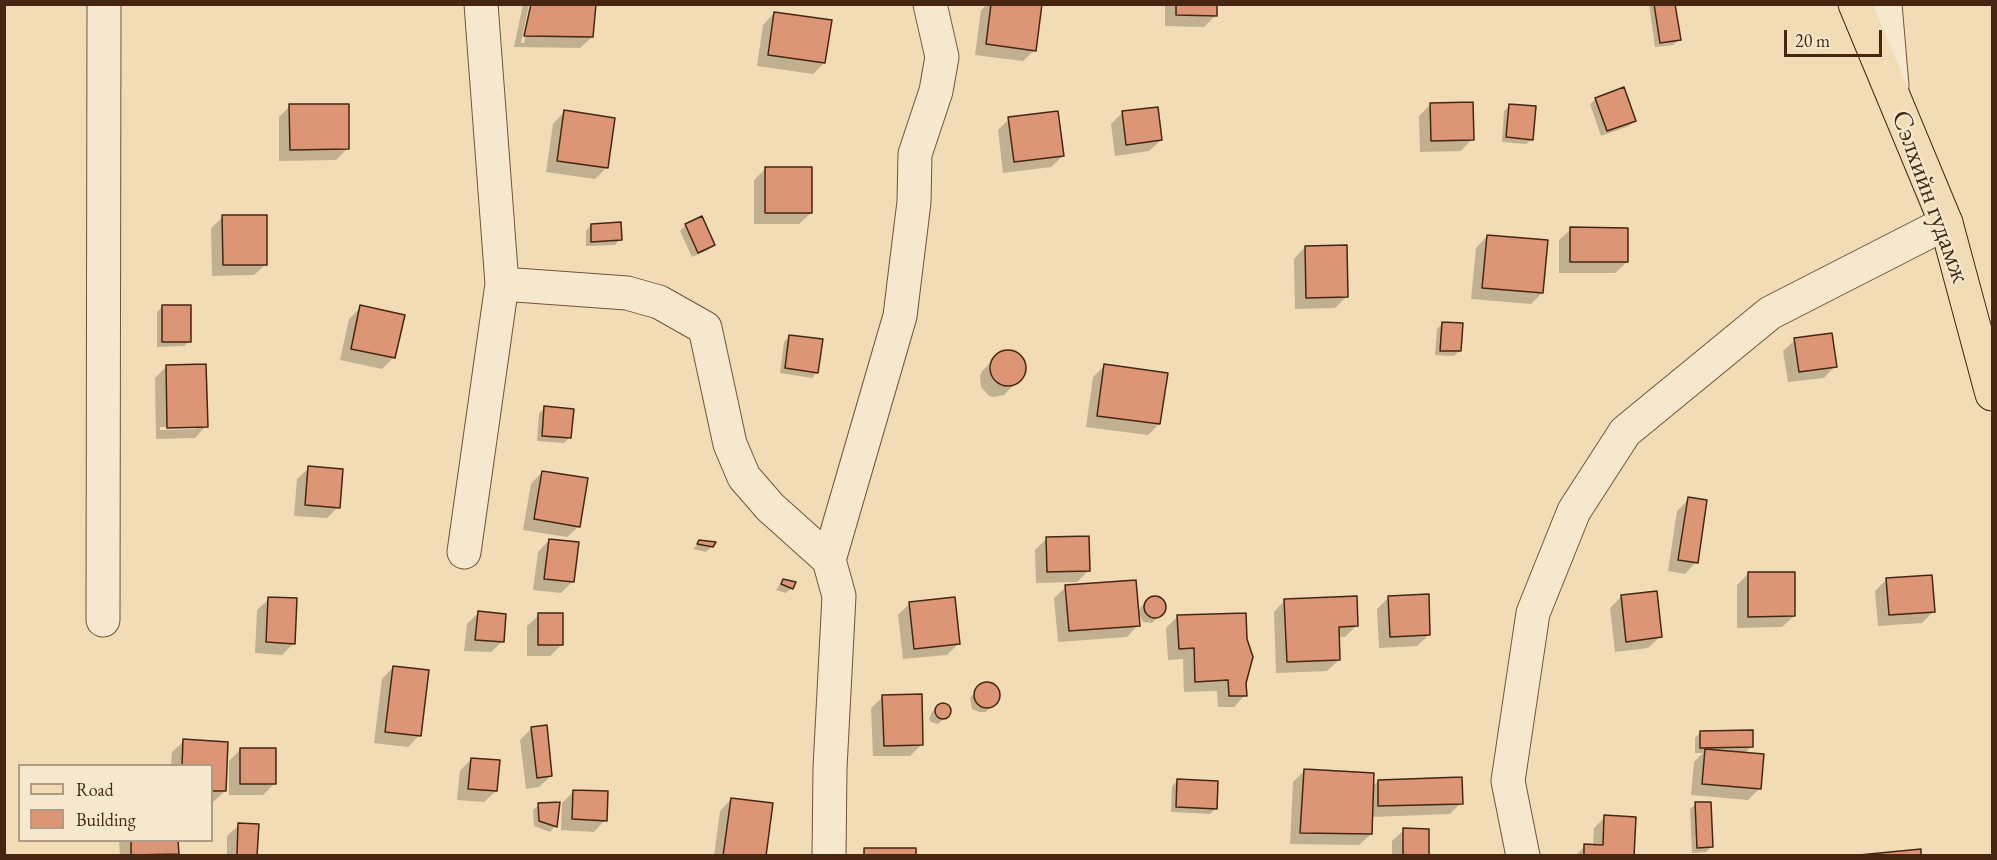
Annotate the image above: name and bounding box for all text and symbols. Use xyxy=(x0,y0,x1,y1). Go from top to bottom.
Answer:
scale bar xyxy=(1787,18,1884,56)
text: 20 m xyxy=(1795,29,1830,52)
street label: Сэлхийн гудамж xyxy=(1884,106,1976,288)
legend xyxy=(18,764,213,842)
text: Road xyxy=(76,778,114,801)
text: Building xyxy=(76,808,136,831)

